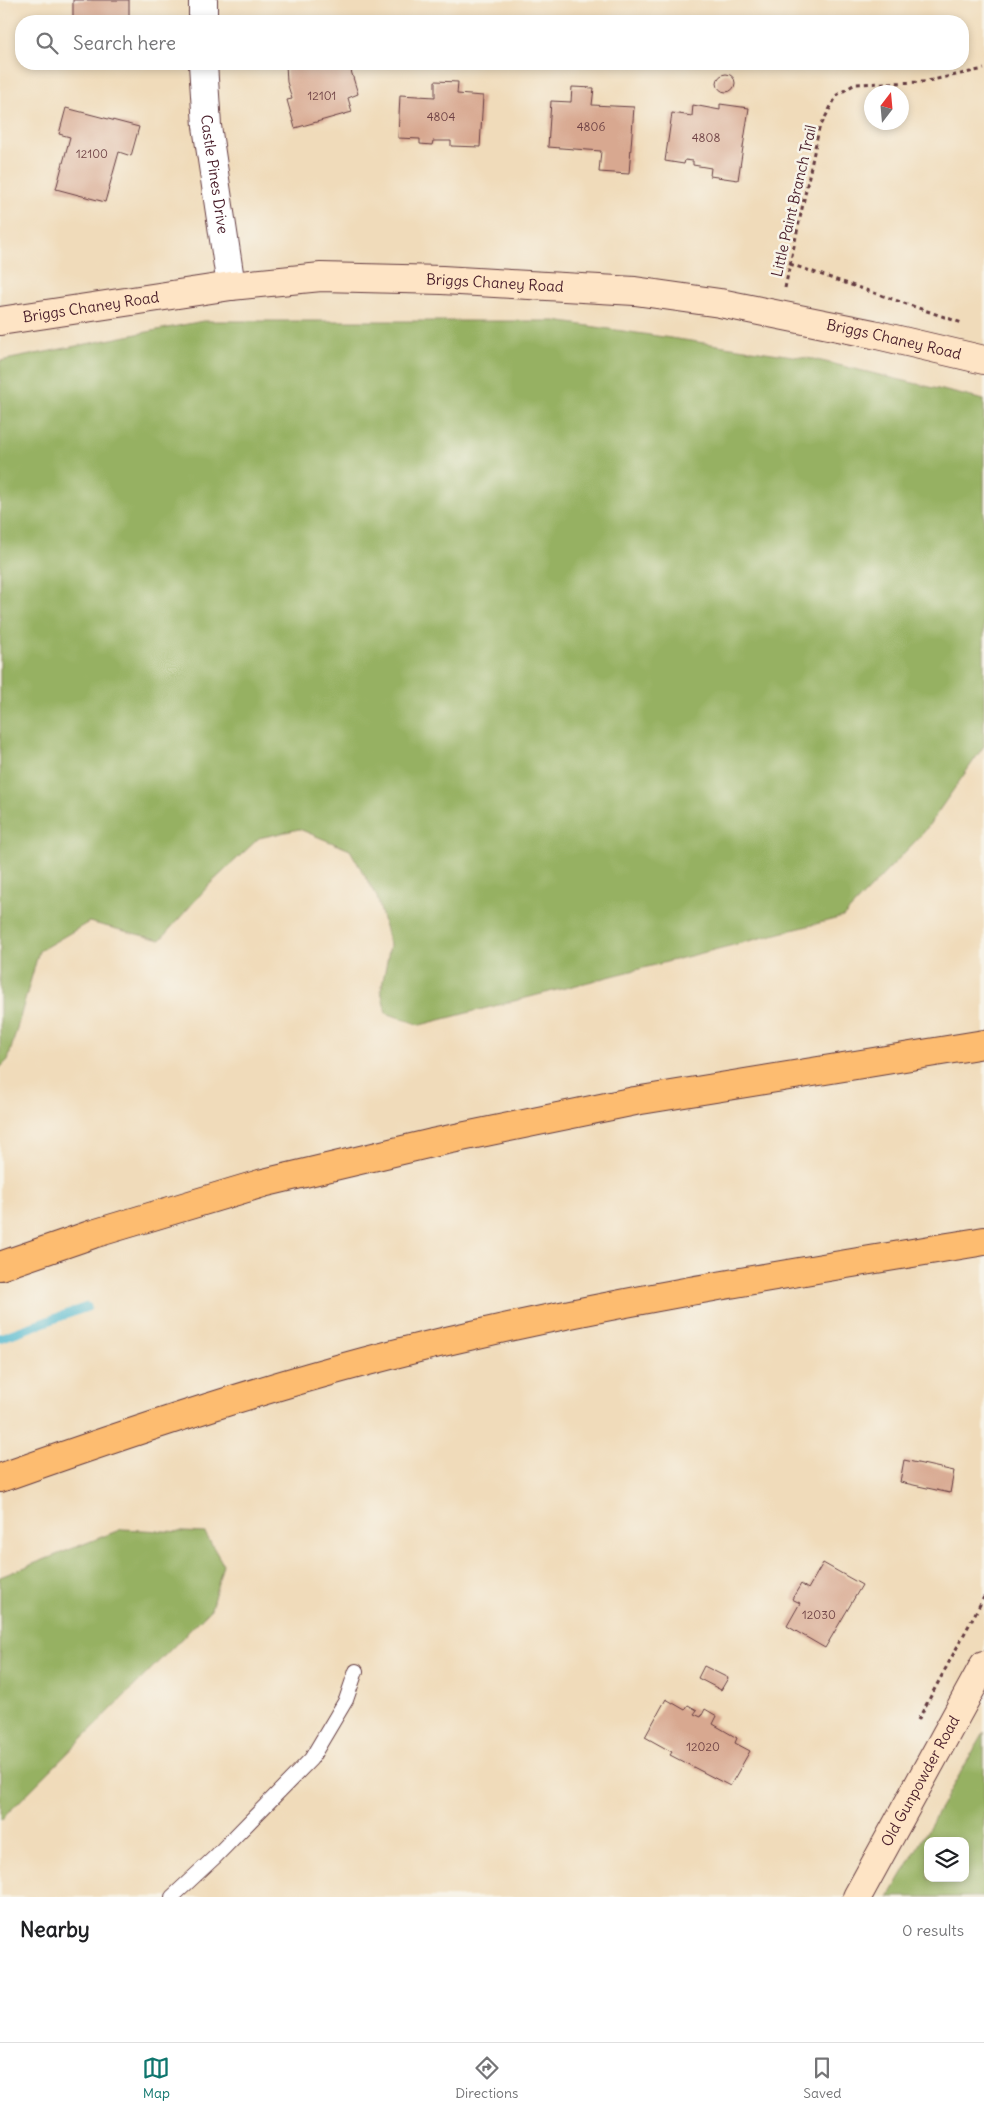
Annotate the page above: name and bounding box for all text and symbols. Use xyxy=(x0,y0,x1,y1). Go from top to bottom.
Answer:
search box xyxy=(15,15,969,70)
icon: search xyxy=(33,29,61,57)
text: Search here xyxy=(73,31,176,55)
north arrow xyxy=(864,85,909,130)
house number: 12101 xyxy=(308,88,336,103)
house number: 4804 xyxy=(427,109,455,124)
street label: Castle Pines Drive xyxy=(197,114,233,235)
house number: 4806 xyxy=(577,119,605,134)
street label: Little Paint Branch Trail xyxy=(767,123,820,279)
house number: 4808 xyxy=(692,130,720,145)
house number: 12100 xyxy=(76,146,108,161)
street label: Briggs Chaney Road xyxy=(426,270,564,296)
street label: Briggs Chaney Road xyxy=(21,287,161,326)
street label: Briggs Chaney Road xyxy=(825,315,964,363)
house number: 12030 xyxy=(802,1607,836,1622)
street label: Old Gunpowder Road xyxy=(876,1712,963,1850)
house number: 12020 xyxy=(686,1739,720,1754)
map controls xyxy=(924,1837,969,1882)
button: layers xyxy=(924,1837,969,1882)
text: Nearby xyxy=(20,1916,90,1943)
text: 0 results xyxy=(902,1920,964,1940)
tab: Map xyxy=(142,2054,170,2102)
tab: Directions xyxy=(455,2054,518,2102)
tab: Saved xyxy=(803,2054,842,2102)

